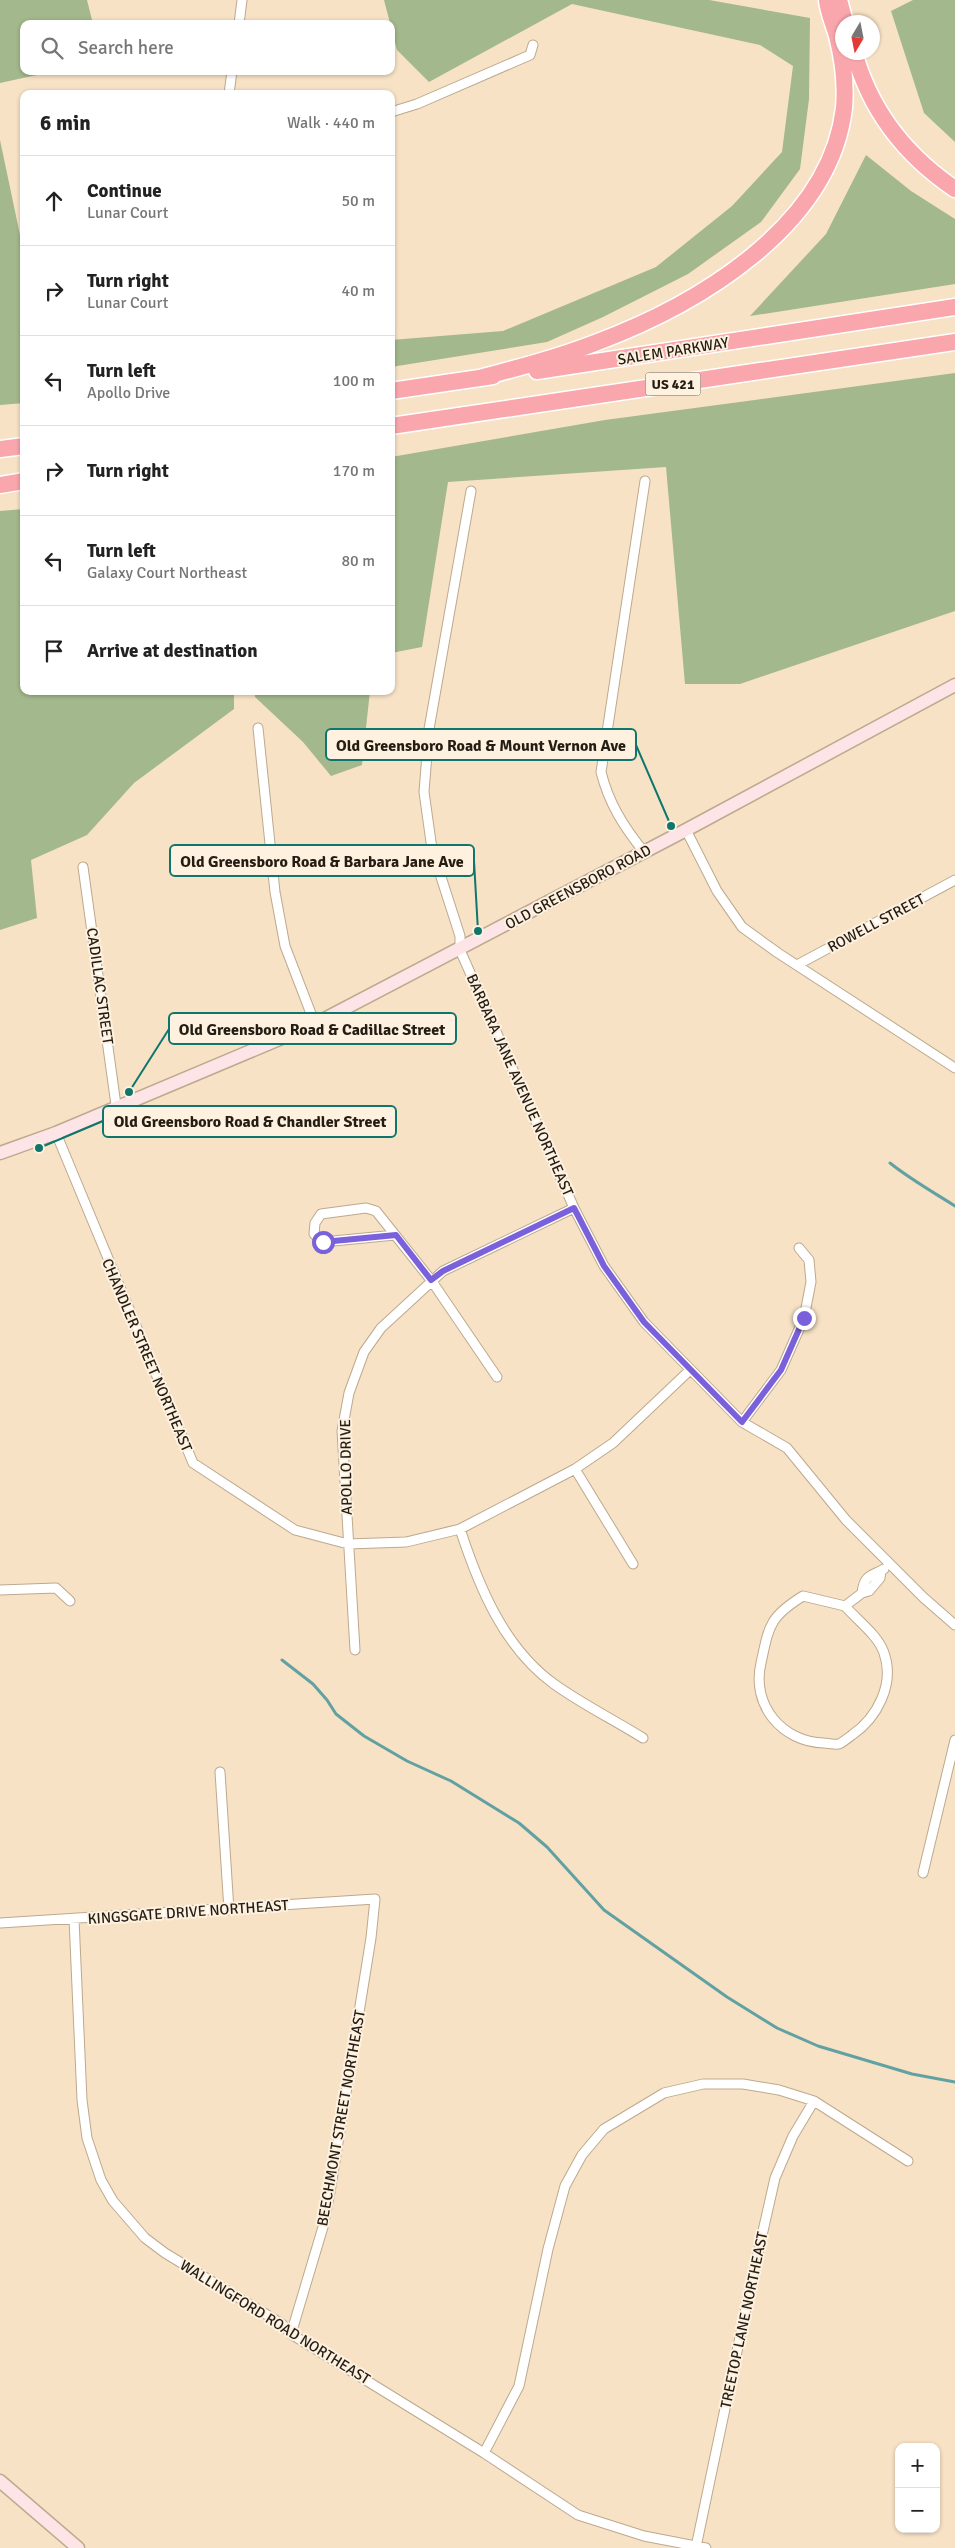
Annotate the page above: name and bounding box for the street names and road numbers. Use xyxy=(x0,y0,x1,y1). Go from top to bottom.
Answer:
street label: SALEM PARKWAY xyxy=(616,333,730,369)
road number: US 421 xyxy=(646,372,700,396)
street label: OLD GREENSBORO ROAD xyxy=(502,841,654,933)
street label: ROWELL STREET xyxy=(824,890,928,956)
street label: CADILLAC STREET xyxy=(83,926,117,1046)
street label: BARBARA JANE AVENUE NORTHEAST xyxy=(463,971,578,1200)
street label: CHANDLER STREET NORTHEAST xyxy=(98,1256,196,1455)
street label: APOLLO DRIVE xyxy=(336,1419,356,1515)
street label: KINGSGATE DRIVE NORTHEAST xyxy=(87,1896,290,1928)
street label: BEECHMONT STREET NORTHEAST xyxy=(313,2008,369,2228)
street label: TREETOP LANE NORTHEAST xyxy=(716,2229,772,2410)
street label: WALLINGFORD ROAD NORTHEAST xyxy=(177,2256,374,2388)

